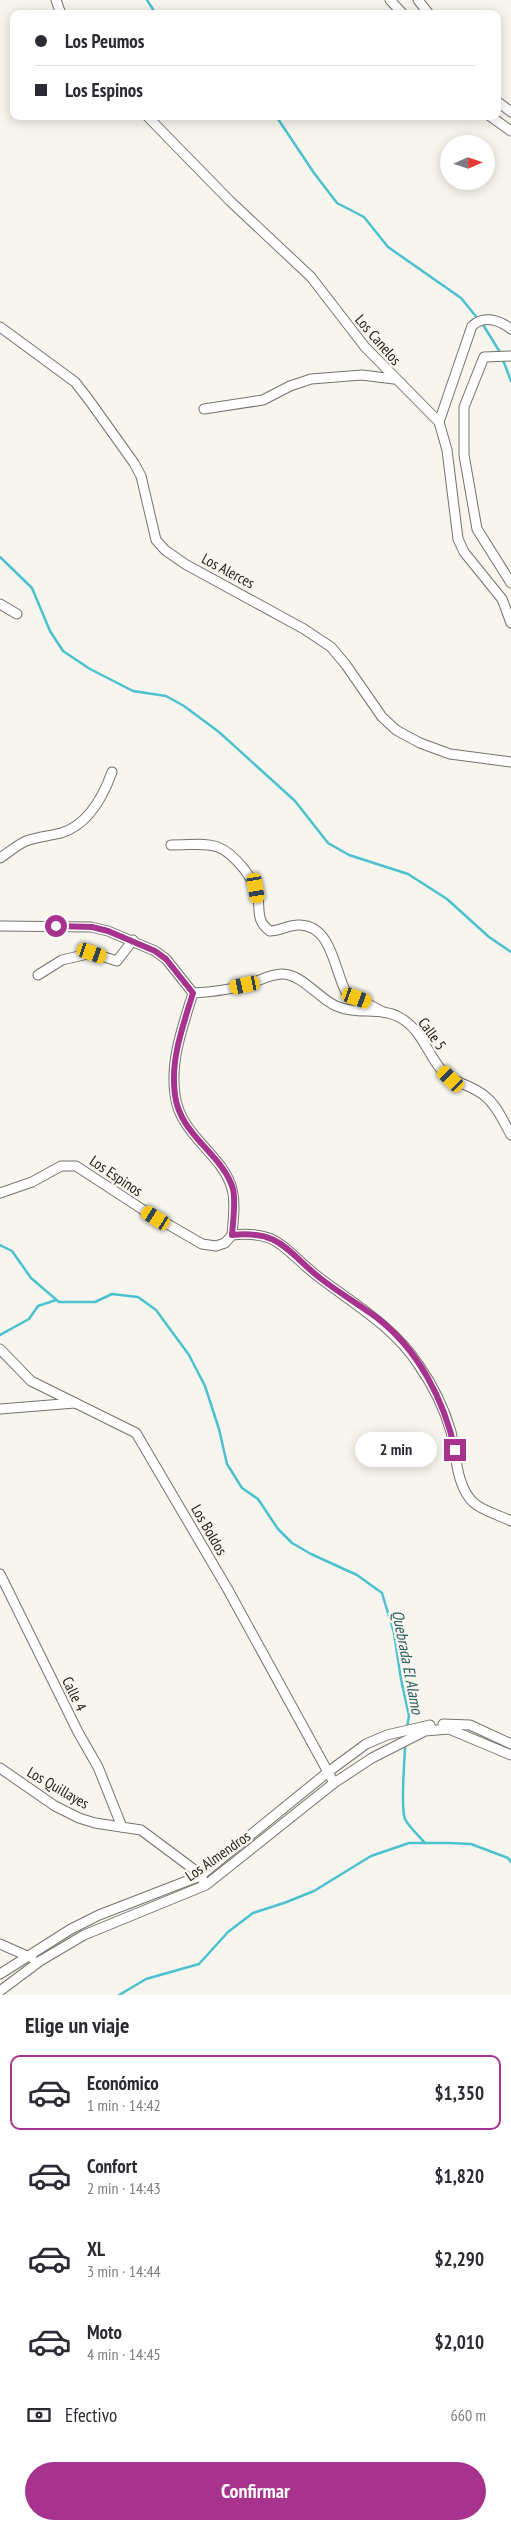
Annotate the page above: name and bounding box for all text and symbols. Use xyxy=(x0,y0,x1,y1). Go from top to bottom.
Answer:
text: Los Peumos xyxy=(65,29,144,53)
text: Los Espinos xyxy=(65,78,143,102)
north arrow xyxy=(440,135,495,190)
map controls xyxy=(440,135,495,190)
street label: Los Canelos xyxy=(351,310,405,369)
street label: Los Alerces xyxy=(199,549,258,592)
car xyxy=(246,872,265,904)
route start xyxy=(45,915,67,937)
car xyxy=(75,941,108,965)
car xyxy=(228,975,261,995)
car xyxy=(340,986,373,1010)
street label: Calle 5 xyxy=(414,1014,451,1054)
car xyxy=(434,1063,467,1095)
street label: Los Espinos xyxy=(86,1151,146,1200)
car xyxy=(139,1204,172,1232)
callout: 2 min xyxy=(355,1432,438,1468)
text: 2 min xyxy=(380,1439,412,1459)
route end xyxy=(444,1439,466,1461)
street label: Los Boldos xyxy=(187,1501,232,1558)
water label: Quebrada El Alamo xyxy=(388,1608,428,1717)
street label: Calle 4 xyxy=(58,1674,91,1714)
street label: Los Quillayes xyxy=(24,1762,93,1813)
street label: Los Almendros xyxy=(181,1826,254,1885)
text: Elige un viaje xyxy=(25,2011,129,2039)
icon: car xyxy=(27,2070,72,2115)
text: Económico xyxy=(87,2071,159,2095)
text: $1,350 xyxy=(434,2081,484,2105)
text: 1 min · 14:42 xyxy=(87,2095,161,2115)
icon: car xyxy=(27,2153,72,2198)
text: Confort xyxy=(87,2154,137,2178)
text: $1,820 xyxy=(434,2164,484,2188)
text: 2 min · 14:43 xyxy=(87,2178,161,2198)
icon: car xyxy=(27,2236,72,2281)
text: XL xyxy=(87,2237,105,2261)
text: $2,290 xyxy=(434,2247,484,2271)
text: 3 min · 14:44 xyxy=(87,2261,161,2281)
icon: car xyxy=(27,2319,72,2364)
text: Moto xyxy=(87,2320,122,2344)
text: $2,010 xyxy=(434,2330,484,2354)
text: 4 min · 14:45 xyxy=(87,2344,161,2364)
icon: cash xyxy=(25,2401,53,2429)
text: Efectivo xyxy=(65,2403,117,2427)
text: 660 m xyxy=(451,2405,486,2425)
button: Confirmar xyxy=(25,2462,486,2520)

